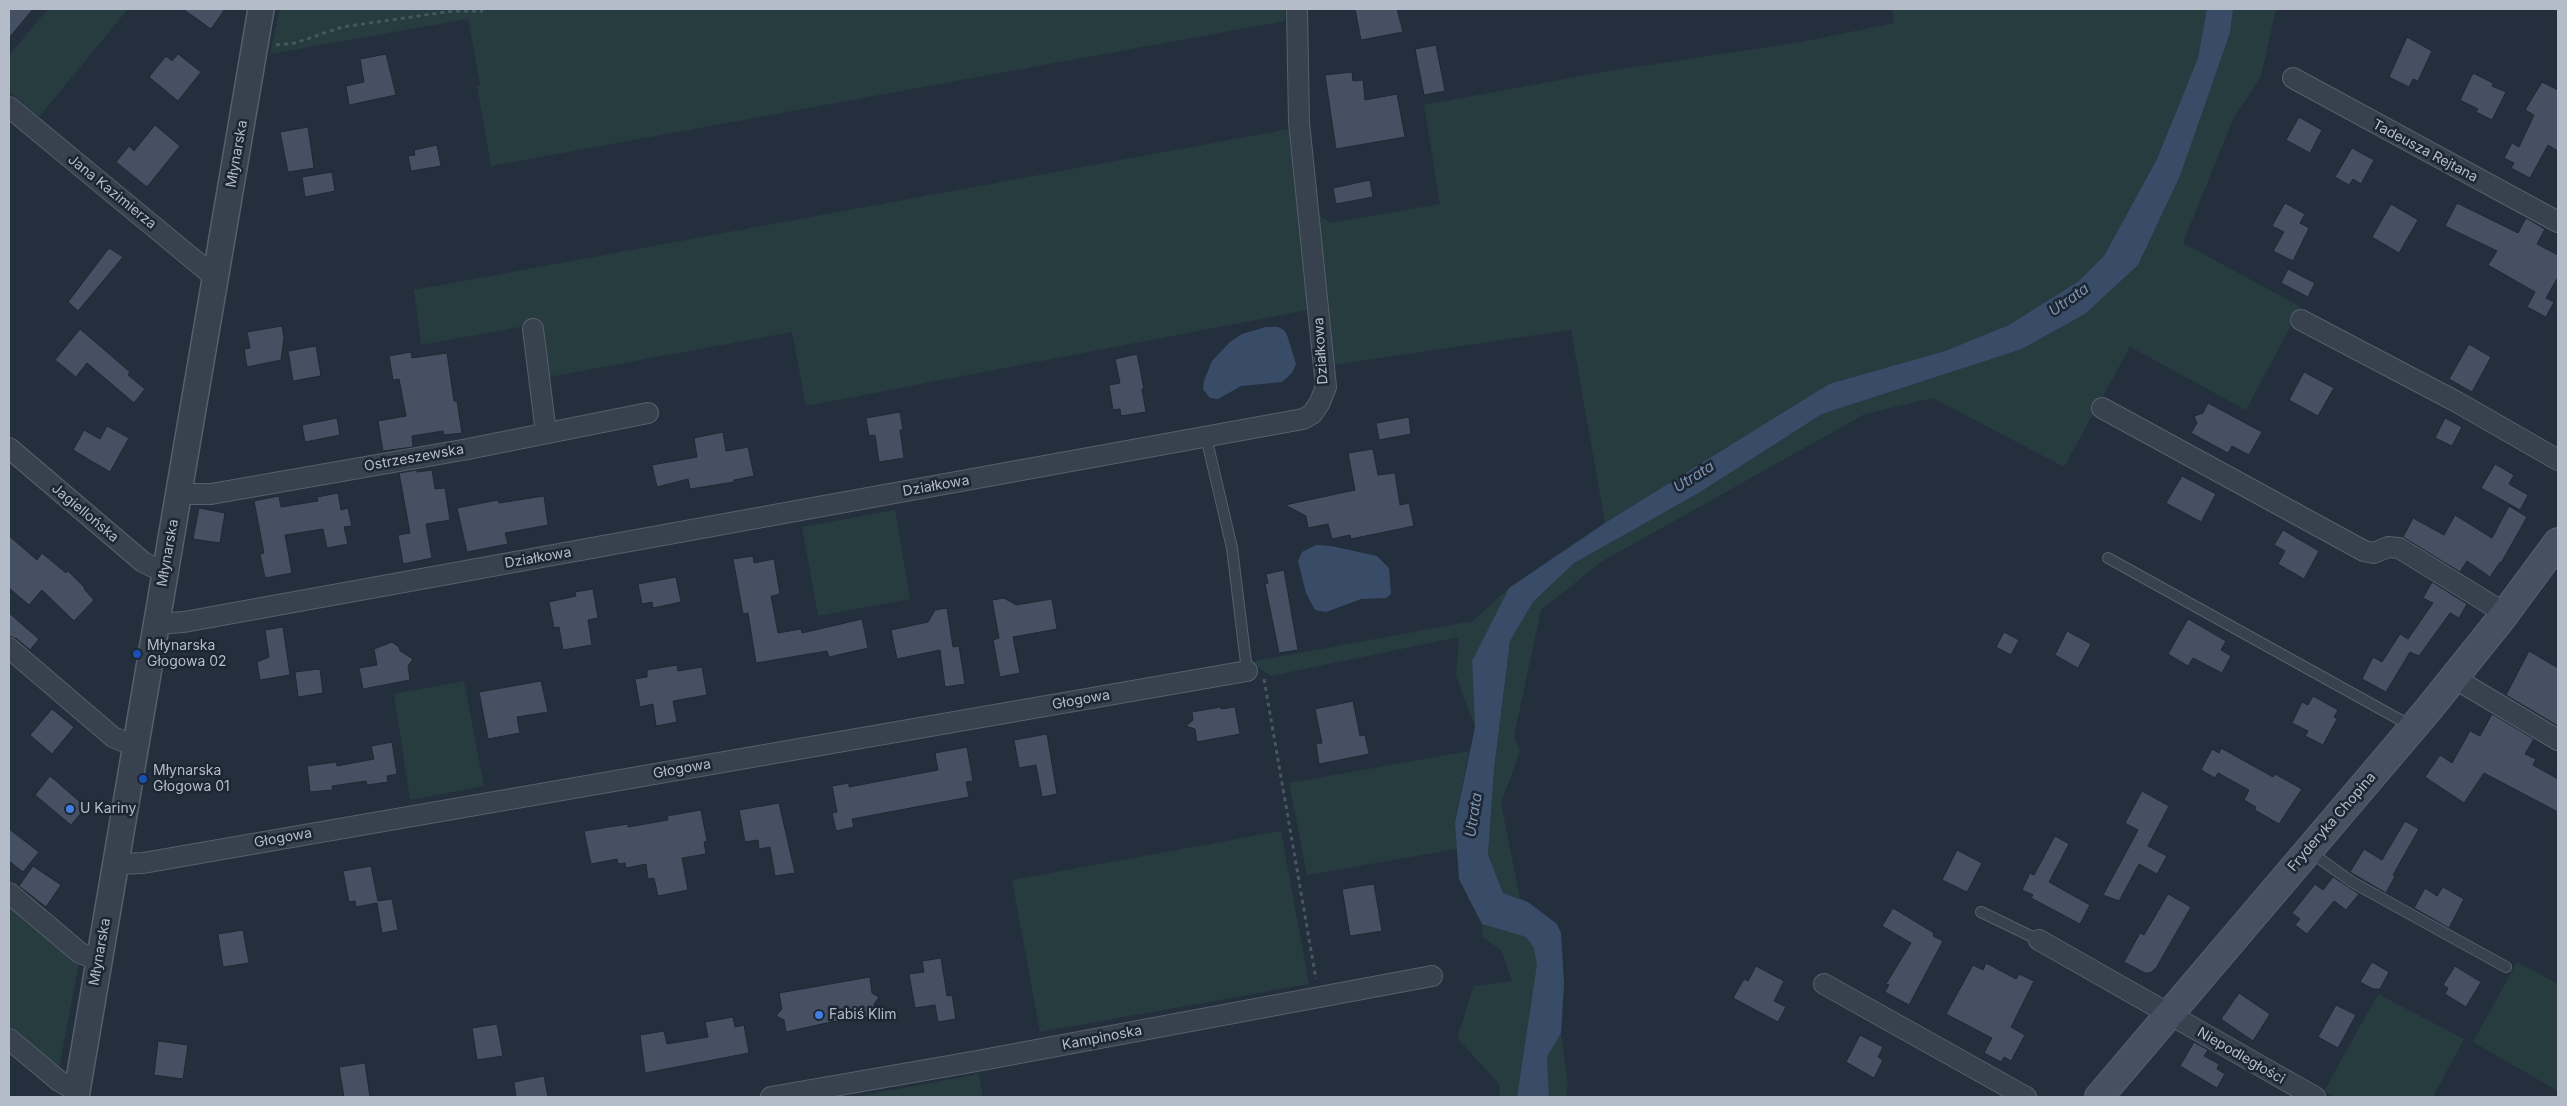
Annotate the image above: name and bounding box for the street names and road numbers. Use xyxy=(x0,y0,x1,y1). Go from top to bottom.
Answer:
street label: Tadeusza Rejtana xyxy=(2369,116,2481,186)
street label: Młynarska xyxy=(223,119,251,189)
street label: Jana Kazimierza xyxy=(64,151,160,233)
street label: Działkowa xyxy=(1310,317,1332,385)
street label: Ostrzeszewska xyxy=(363,441,465,475)
street label: Działkowa xyxy=(901,472,971,500)
street label: Jagiellońska xyxy=(48,480,122,546)
street label: Młynarska xyxy=(154,518,182,588)
street label: Działkowa xyxy=(503,544,573,572)
street label: Głogowa xyxy=(1051,687,1111,713)
street label: Głogowa xyxy=(652,756,712,782)
street label: Fryderyka Chopina xyxy=(2284,769,2380,875)
street label: Głogowa xyxy=(253,825,313,851)
street label: Młynarska xyxy=(86,917,114,987)
street label: Kampinoska xyxy=(1061,1022,1143,1054)
street label: Niepodległości xyxy=(2194,1024,2288,1088)

